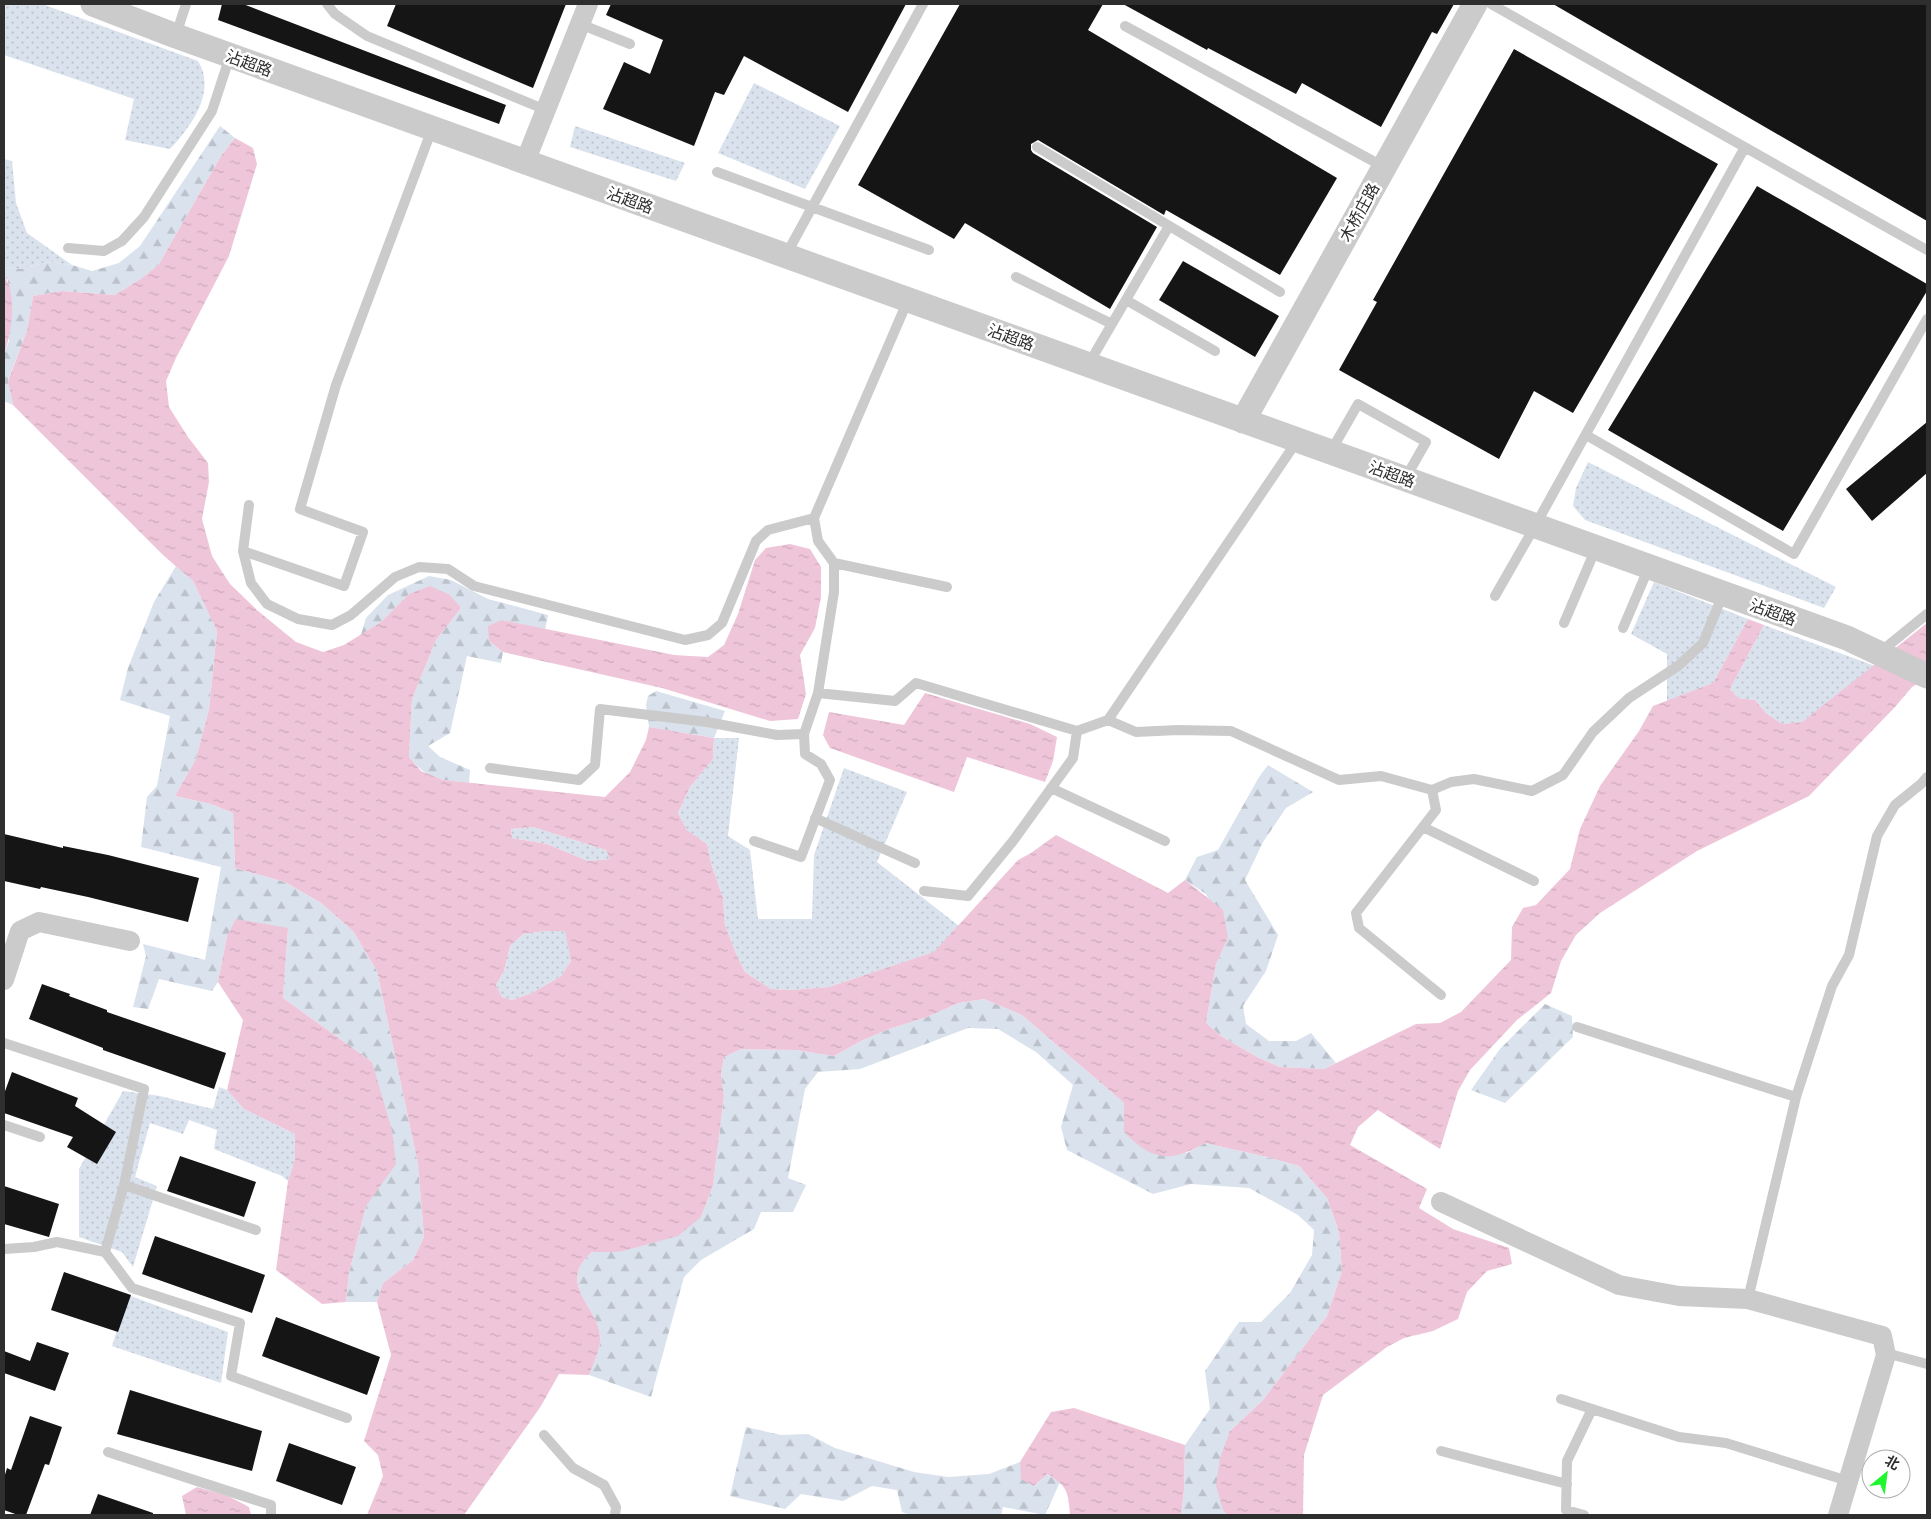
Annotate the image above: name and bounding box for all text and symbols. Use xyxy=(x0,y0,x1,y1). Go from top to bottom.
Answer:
street label: 沾超路 xyxy=(223,44,275,82)
street label: 木桥庄路 xyxy=(1334,179,1384,245)
street label: 沾超路 xyxy=(604,181,656,219)
street label: 沾超路 xyxy=(985,318,1037,356)
street label: 沾超路 xyxy=(1366,455,1418,493)
street label: 沾超路 xyxy=(1747,593,1799,631)
north arrow xyxy=(1861,1449,1911,1499)
text: 北 xyxy=(1882,1450,1903,1474)

